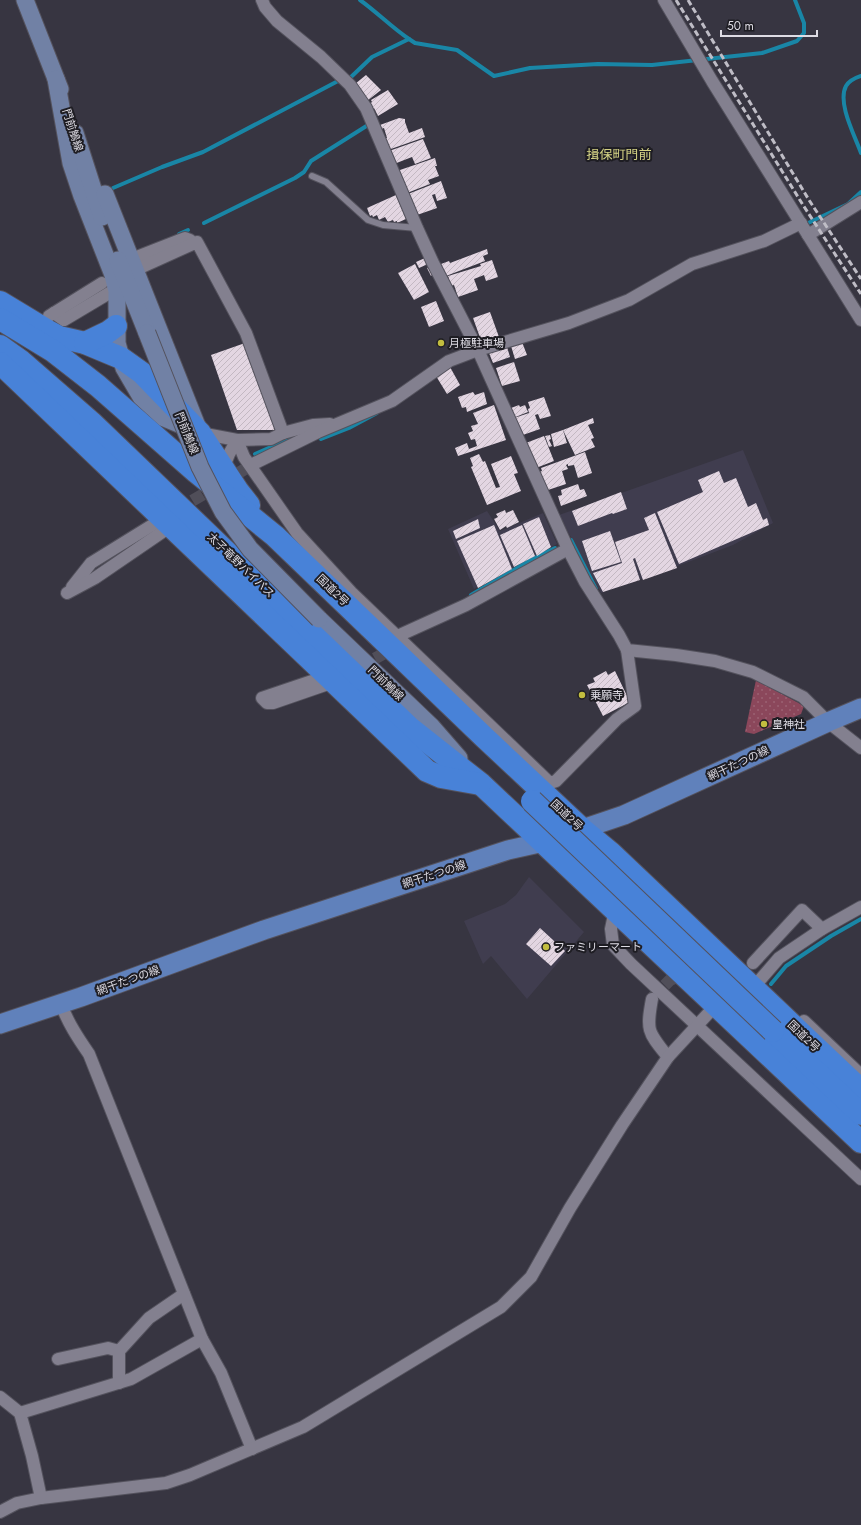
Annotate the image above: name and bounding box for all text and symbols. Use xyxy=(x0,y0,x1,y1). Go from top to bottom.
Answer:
scale bar xyxy=(721,12,817,38)
text: 50 m xyxy=(727,17,754,35)
street label: 門前鵤線 xyxy=(59,107,87,153)
district label: 揖保町門前 xyxy=(586,145,652,164)
place label: 月極駐車場 xyxy=(449,335,504,351)
marker: 月極駐車場 xyxy=(436,338,446,348)
street label: 門前鵤線 xyxy=(171,410,203,456)
street label: 太子竜野バイパス xyxy=(204,529,278,601)
street label: 国道2号 xyxy=(313,571,353,609)
street label: 門前鵤線 xyxy=(365,662,407,704)
place label: 乗願寺 xyxy=(590,687,623,703)
marker: 乗願寺 xyxy=(577,690,587,700)
place label: 皇神社 xyxy=(772,716,805,732)
marker: 皇神社 xyxy=(759,719,769,729)
street label: 網干たつの線 xyxy=(705,742,771,784)
street label: 国道2号 xyxy=(547,796,587,834)
street label: 網干たつの線 xyxy=(400,856,468,892)
place label: ファミリーマート xyxy=(554,939,642,955)
marker: ファミリーマート xyxy=(541,942,551,952)
street label: 網干たつの線 xyxy=(94,961,162,999)
street label: 国道2号 xyxy=(784,1017,824,1055)

